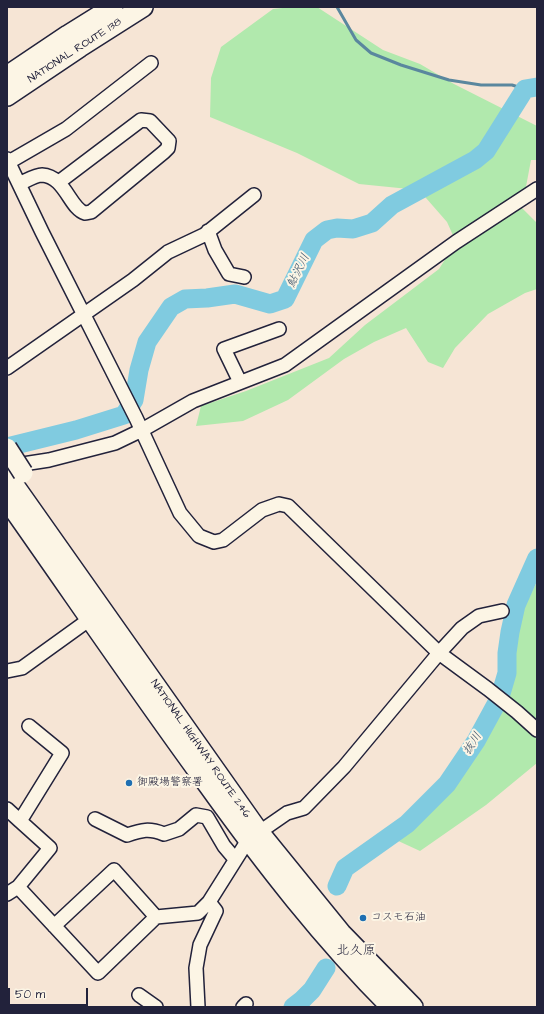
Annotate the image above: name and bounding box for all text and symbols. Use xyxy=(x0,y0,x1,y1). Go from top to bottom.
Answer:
street label: NATIONAL ROUTE 138 xyxy=(26,16,124,86)
water label: 鮎沢川 xyxy=(285,252,313,290)
street label: NATIONAL HIGHWAY ROUTE 246 xyxy=(147,677,253,821)
water label: 抜川 xyxy=(461,730,485,758)
place label: 御殿場警察署 xyxy=(137,776,203,790)
marker: 御殿場警察署 xyxy=(124,778,134,788)
place label: コスモ石油 xyxy=(371,911,426,925)
marker: コスモ石油 xyxy=(358,913,368,923)
district label: 北久原 xyxy=(337,943,375,959)
scale bar xyxy=(10,980,90,1006)
text: 50 m xyxy=(15,986,45,1003)

